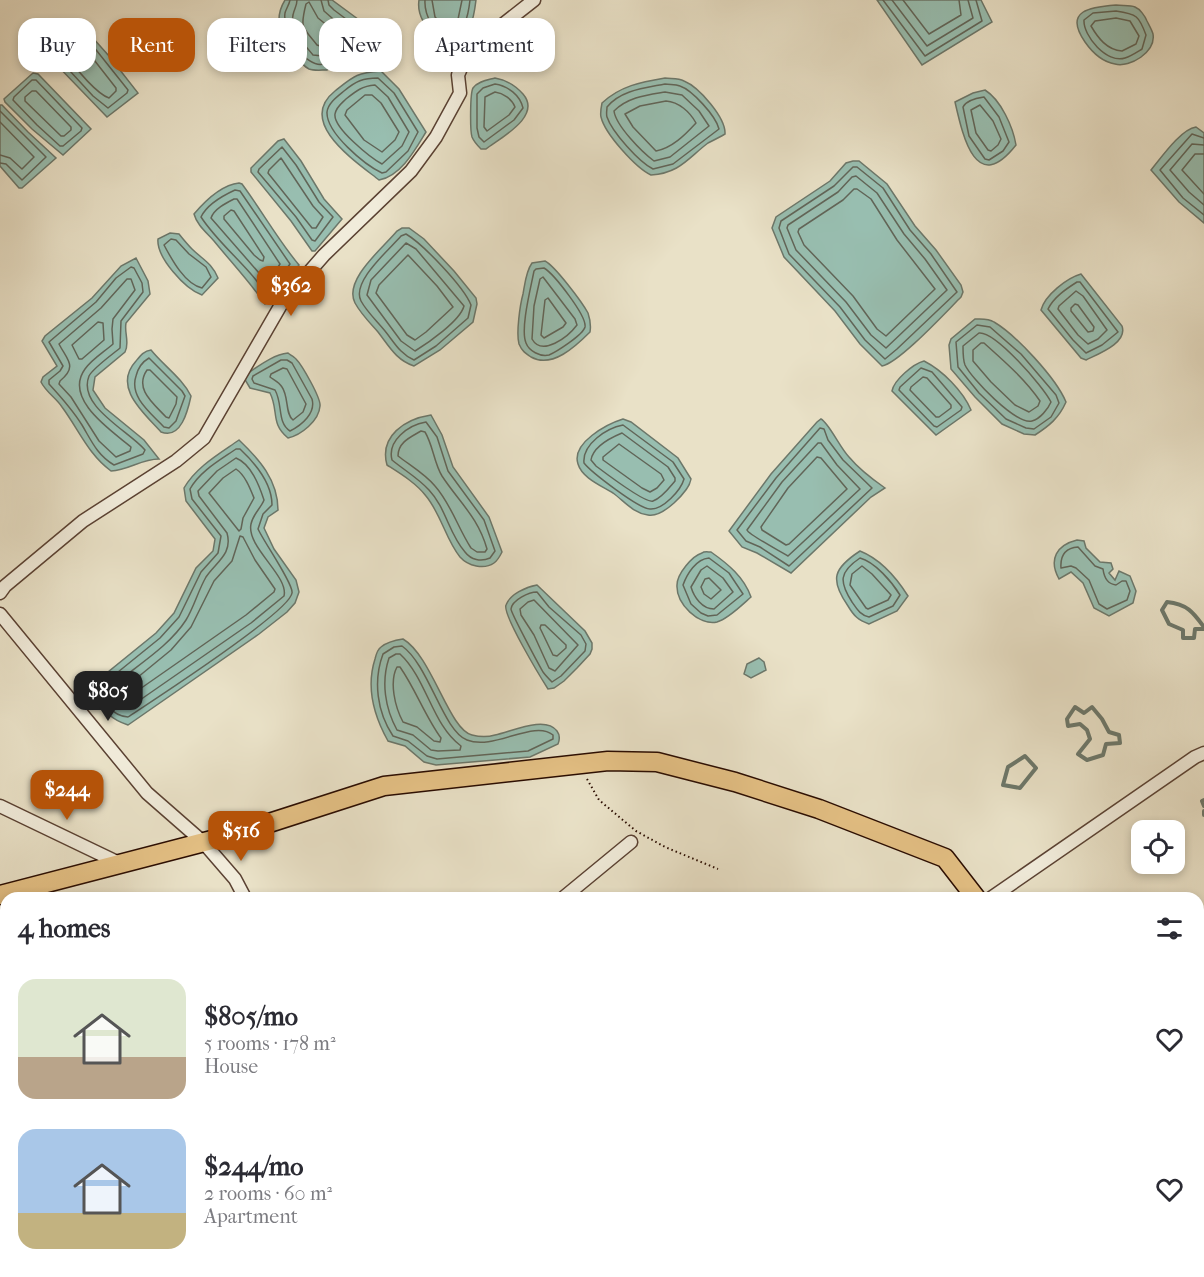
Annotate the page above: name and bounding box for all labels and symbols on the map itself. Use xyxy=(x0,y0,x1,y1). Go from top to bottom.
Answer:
pin: $362 xyxy=(255,266,327,317)
pin: $805 xyxy=(72,671,144,722)
pin: $244 xyxy=(31,770,103,821)
pin: $516 xyxy=(205,811,277,862)

